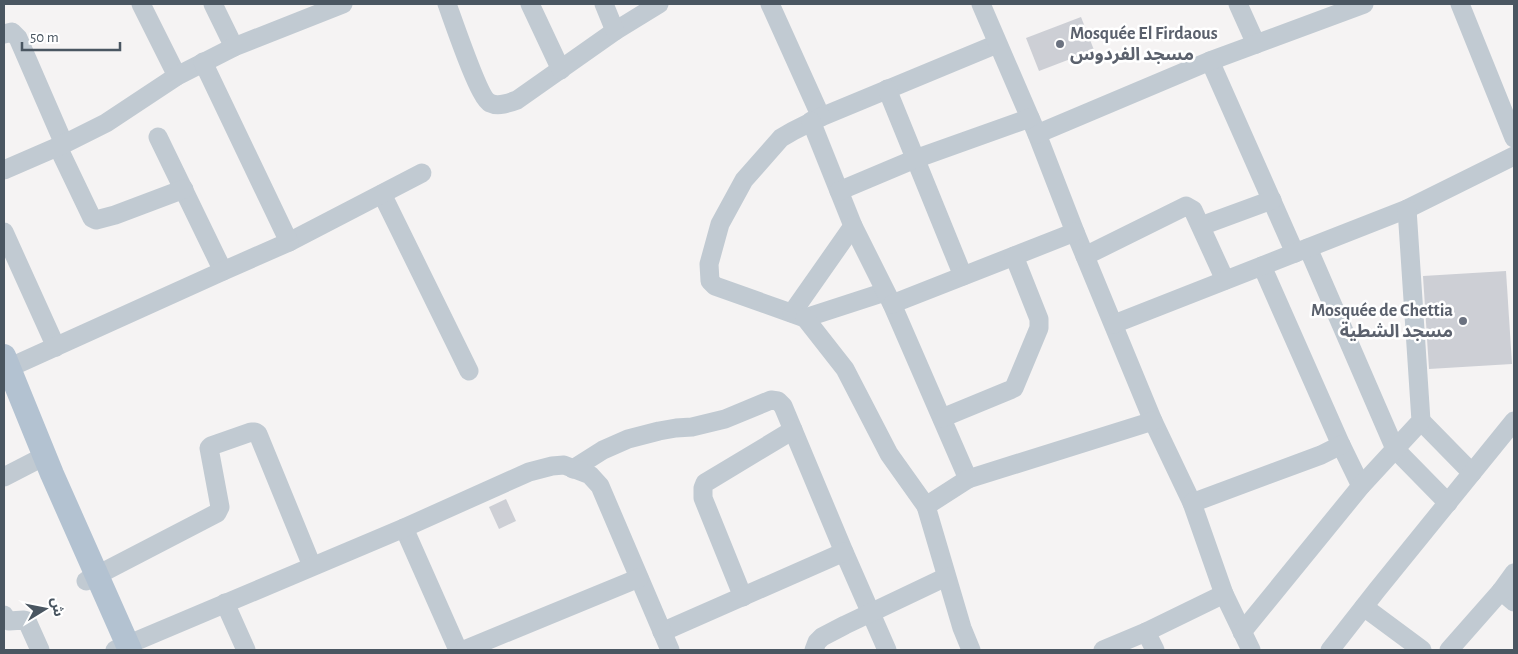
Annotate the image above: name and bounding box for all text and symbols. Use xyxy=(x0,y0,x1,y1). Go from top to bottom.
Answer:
scale bar xyxy=(22,20,120,52)
place label: Mosquée El Firdaous مسجد الفردوس xyxy=(1070,25,1218,65)
text: 50 m xyxy=(30,30,59,45)
marker: Mosquée El Firdaous مسجد الفردوس xyxy=(1054,38,1066,50)
place label: Mosquée de Chettia مسجد الشطية xyxy=(1311,302,1453,341)
marker: Mosquée de Chettia مسجد الشطية xyxy=(1457,315,1469,327)
north arrow xyxy=(20,584,70,634)
text: ش xyxy=(48,596,66,618)

